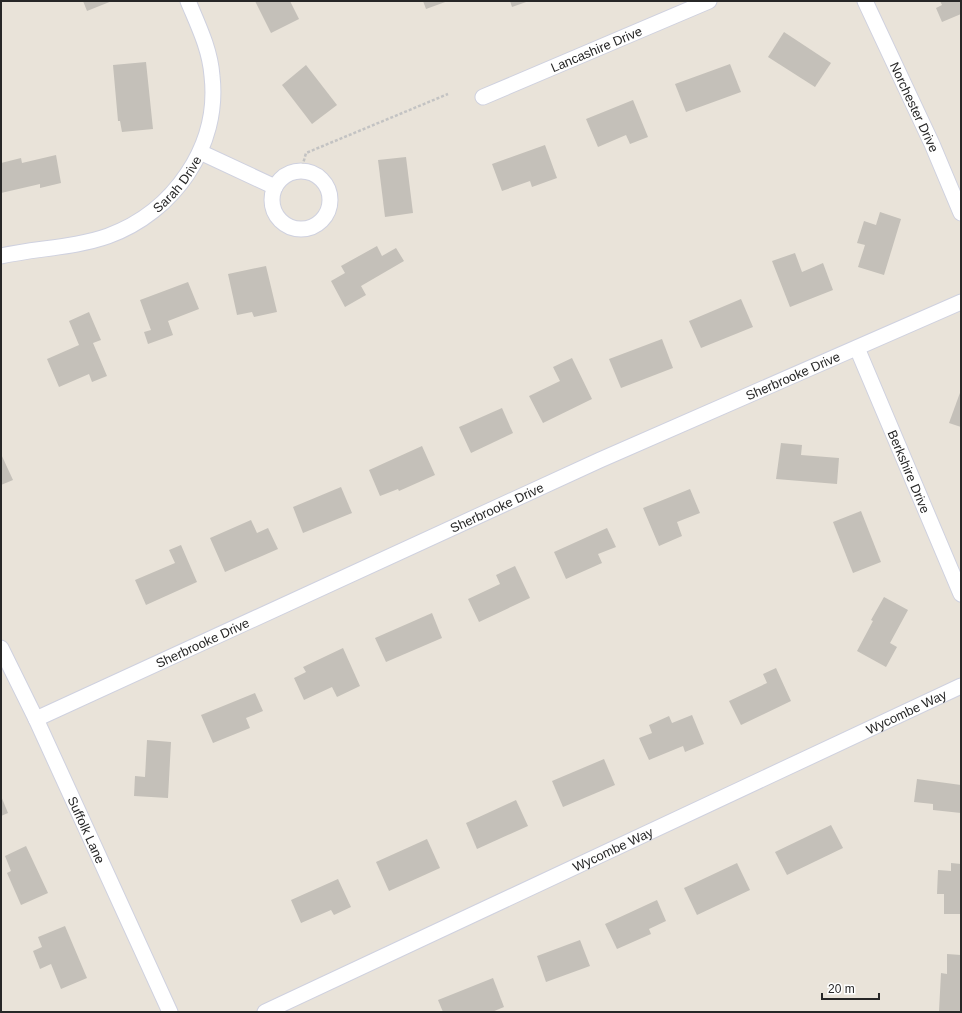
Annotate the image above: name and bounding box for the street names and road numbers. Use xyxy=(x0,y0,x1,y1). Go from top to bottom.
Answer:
street label: Lancashire Drive xyxy=(549,23,644,75)
street label: Norchester Drive xyxy=(887,60,942,154)
street label: Sarah Drive xyxy=(150,153,204,216)
street label: Sherbrooke Drive xyxy=(744,349,842,403)
street label: Berkshire Drive xyxy=(884,428,933,515)
street label: Sherbrooke Drive xyxy=(448,480,546,536)
street label: Sherbrooke Drive xyxy=(153,615,252,671)
street label: Wycombe Way xyxy=(864,687,949,737)
street label: Suffolk Lane xyxy=(64,794,108,866)
street label: Wycombe Way xyxy=(570,824,656,875)

